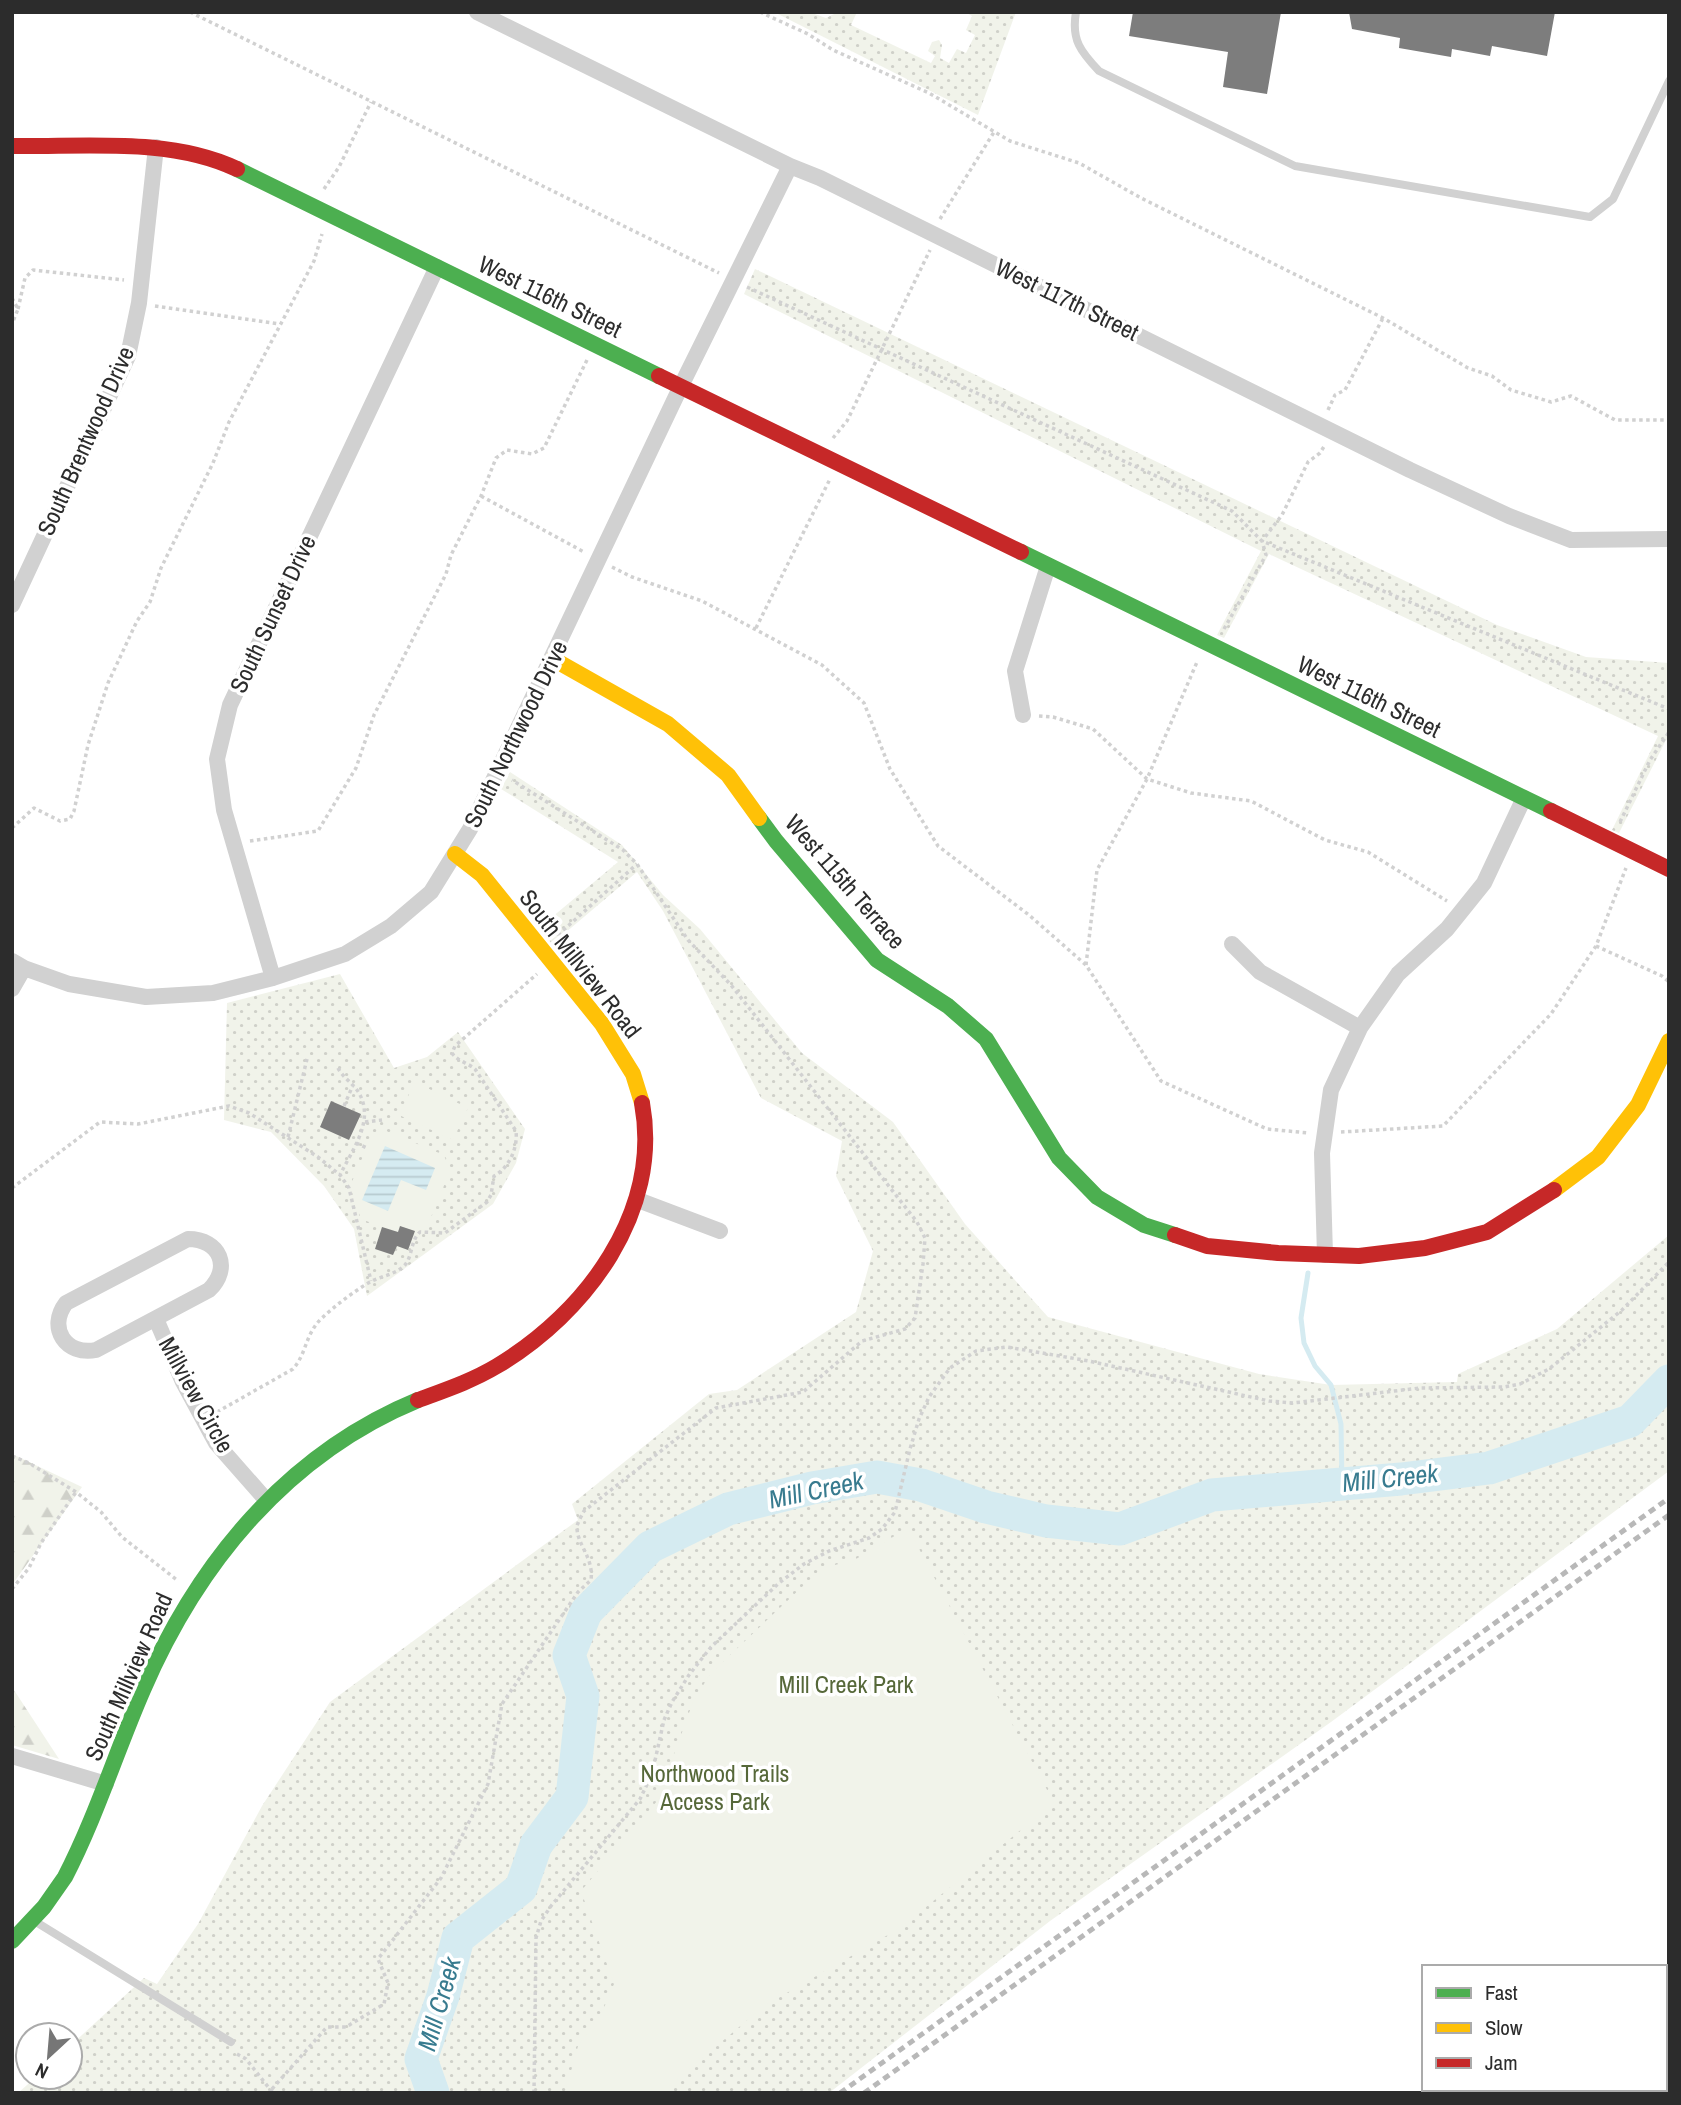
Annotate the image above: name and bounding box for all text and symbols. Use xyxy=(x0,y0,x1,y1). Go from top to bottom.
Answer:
street label: West 116th Street xyxy=(473,248,628,345)
street label: West 117th Street xyxy=(990,251,1145,348)
street label: South Brentwood Drive xyxy=(29,341,141,540)
street label: South Sunset Drive xyxy=(222,529,323,698)
street label: South Northwood Drive xyxy=(456,635,574,833)
street label: West 116th Street xyxy=(1292,648,1447,745)
street label: West 115th Terrace xyxy=(778,807,913,955)
street label: South Millview Road xyxy=(513,882,649,1044)
street label: Millview Circle xyxy=(152,1331,242,1458)
water label: Mill Creek xyxy=(1340,1455,1441,1500)
water label: Mill Creek xyxy=(765,1462,868,1517)
street label: South Millview Road xyxy=(77,1588,179,1766)
park label: Mill Creek Park xyxy=(779,1668,913,1700)
park label: Northwood Trails Access Park xyxy=(641,1757,789,1817)
water label: Mill Creek xyxy=(408,1952,469,2055)
legend xyxy=(1422,1965,1667,2091)
text: Fast xyxy=(1485,1978,1518,2007)
text: Slow xyxy=(1485,2013,1523,2042)
north arrow xyxy=(14,2021,84,2091)
text: Jam xyxy=(1485,2048,1518,2077)
text: N xyxy=(31,2057,52,2085)

